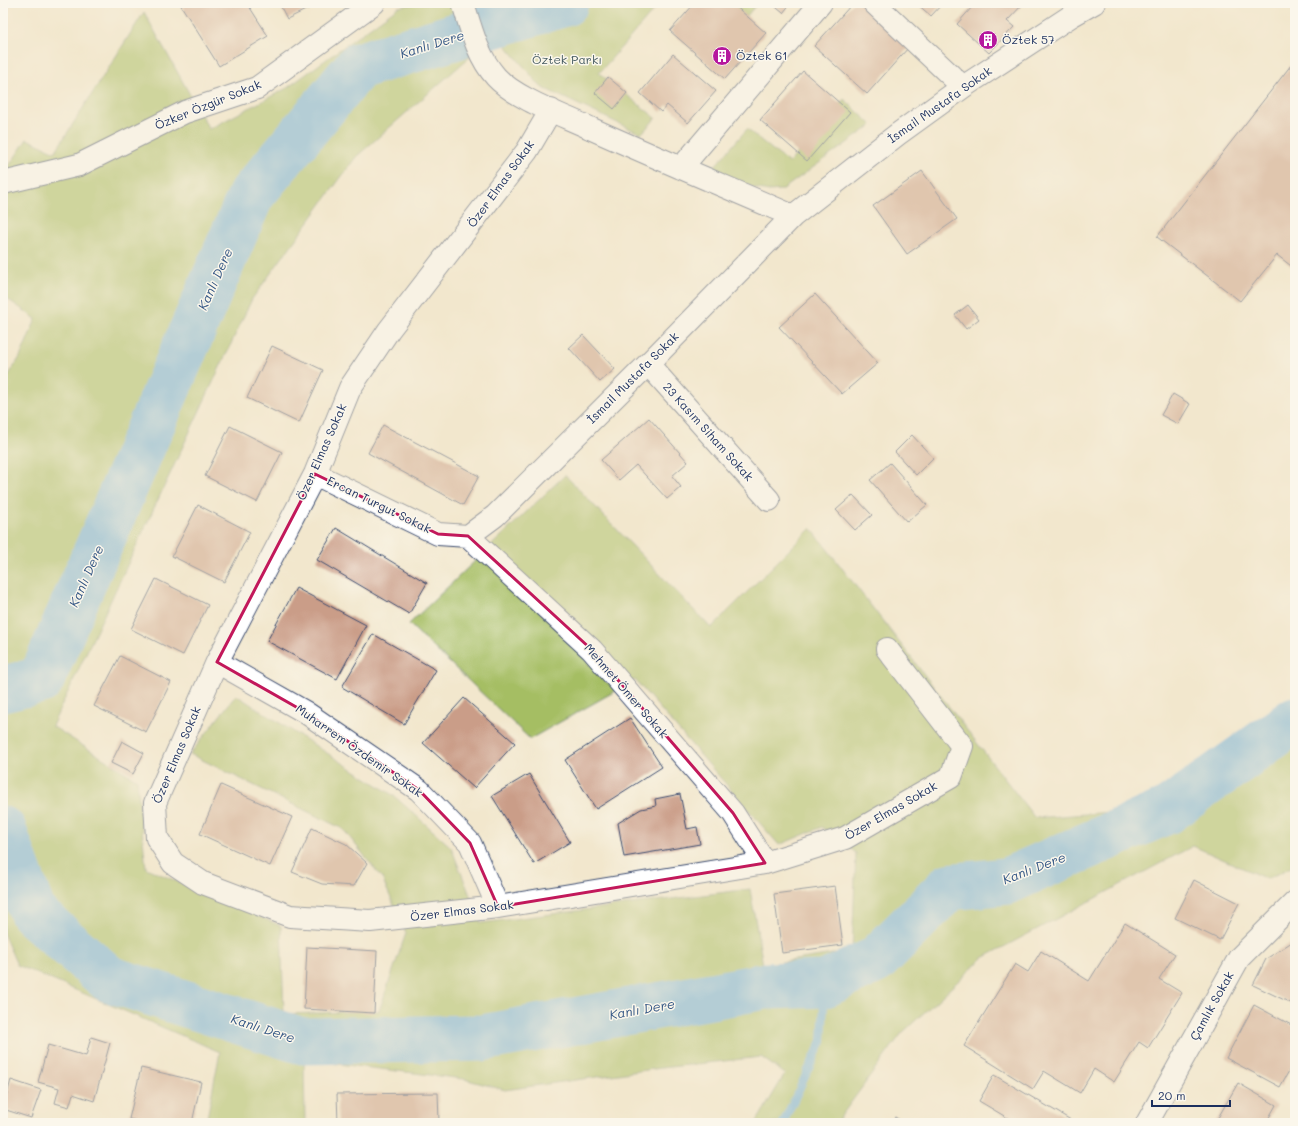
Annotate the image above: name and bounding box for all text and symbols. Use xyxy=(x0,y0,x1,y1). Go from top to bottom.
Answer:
water label: Kanlı Dere xyxy=(398,26,466,61)
building icon: Öztek 57 xyxy=(977,29,999,51)
place label: Öztek 57 xyxy=(1002,31,1055,47)
building icon: Öztek 61 xyxy=(711,45,733,67)
place label: Öztek 61 xyxy=(736,47,788,63)
park label: Öztek Parkı xyxy=(532,51,602,67)
street label: İsmail Mustafa Sokak xyxy=(884,62,995,146)
street label: Özker Özgür Sokak xyxy=(152,75,263,133)
street label: Özer Elmas Sokak xyxy=(463,137,537,230)
water label: Kanlı Dere xyxy=(193,245,236,313)
street label: İsmail Mustafa Sokak xyxy=(583,328,682,427)
street label: 23 Kasım Siham Sokak xyxy=(660,379,757,484)
street label: Özer Elmas Sokak xyxy=(293,401,350,502)
street label: Ercan Turgut Sokak xyxy=(325,472,434,536)
water label: Kanlı Dere xyxy=(64,542,107,610)
street label: Mehmet Ömer Sokak xyxy=(581,640,672,741)
street label: Muharrem Özdemir Sokak xyxy=(293,700,426,800)
street label: Özer Elmas Sokak xyxy=(148,704,204,806)
street label: Özer Elmas Sokak xyxy=(841,777,940,843)
water label: Kanlı Dere xyxy=(1000,848,1068,887)
street label: Özer Elmas Sokak xyxy=(409,896,515,924)
street label: Çamlık Sokak xyxy=(1186,968,1237,1043)
water label: Kanlı Dere xyxy=(608,994,676,1023)
water label: Kanlı Dere xyxy=(229,1009,297,1046)
scale bar xyxy=(1152,1082,1230,1108)
text: 20 m xyxy=(1158,1087,1186,1103)

